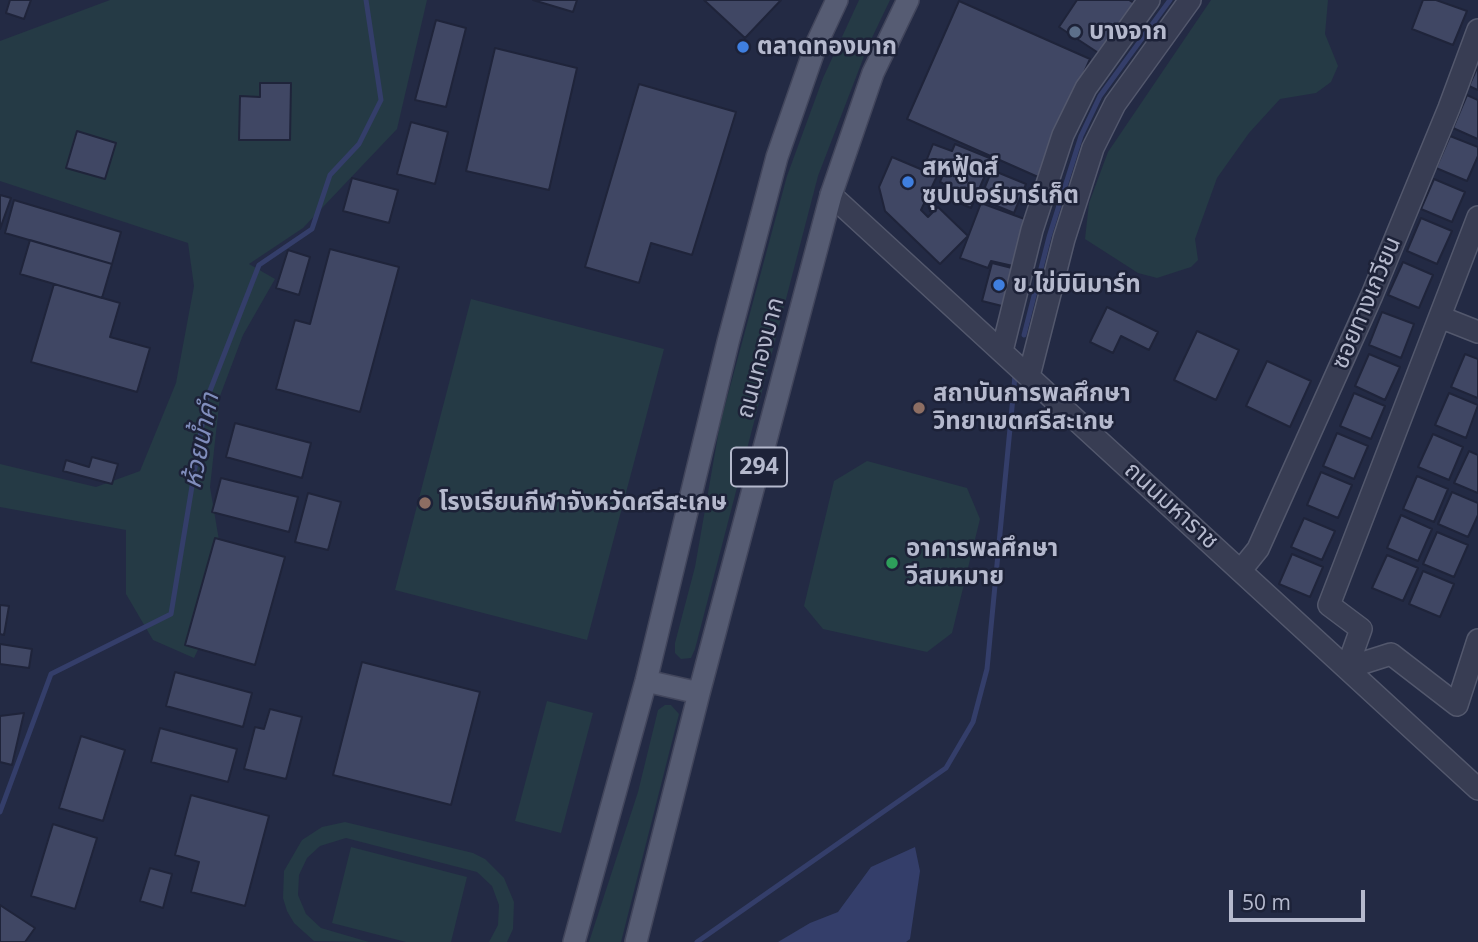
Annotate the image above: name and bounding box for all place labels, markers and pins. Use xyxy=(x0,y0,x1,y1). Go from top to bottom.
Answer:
place label: บางจาก xyxy=(1089,18,1167,46)
marker: บางจาก xyxy=(1067,24,1083,40)
place label: ตลาดทองมาก xyxy=(757,33,897,61)
marker: ตลาดทองมาก xyxy=(735,39,751,55)
place label: สหฟู้ดส์ ซุปเปอร์มาร์เก็ต xyxy=(922,154,1079,210)
marker: สหฟู้ดส์ ซุปเปอร์มาร์เก็ต xyxy=(900,174,916,190)
place label: ข.ไข่มินิมาร์ท xyxy=(1013,271,1141,299)
marker: ข.ไข่มินิมาร์ท xyxy=(991,277,1007,293)
place label: สถาบันการพลศึกษา วิทยาเขตศรีสะเกษ xyxy=(933,380,1131,436)
marker: สถาบันการพลศึกษา วิทยาเขตศรีสะเกษ xyxy=(911,400,927,416)
place label: โรงเรียนกีฬาจังหวัดศรีสะเกษ xyxy=(439,489,727,517)
marker: โรงเรียนกีฬาจังหวัดศรีสะเกษ xyxy=(417,495,433,511)
place label: อาคารพลศึกษา วีสมหมาย xyxy=(906,535,1058,591)
marker: อาคารพลศึกษา วีสมหมาย xyxy=(884,555,900,571)

